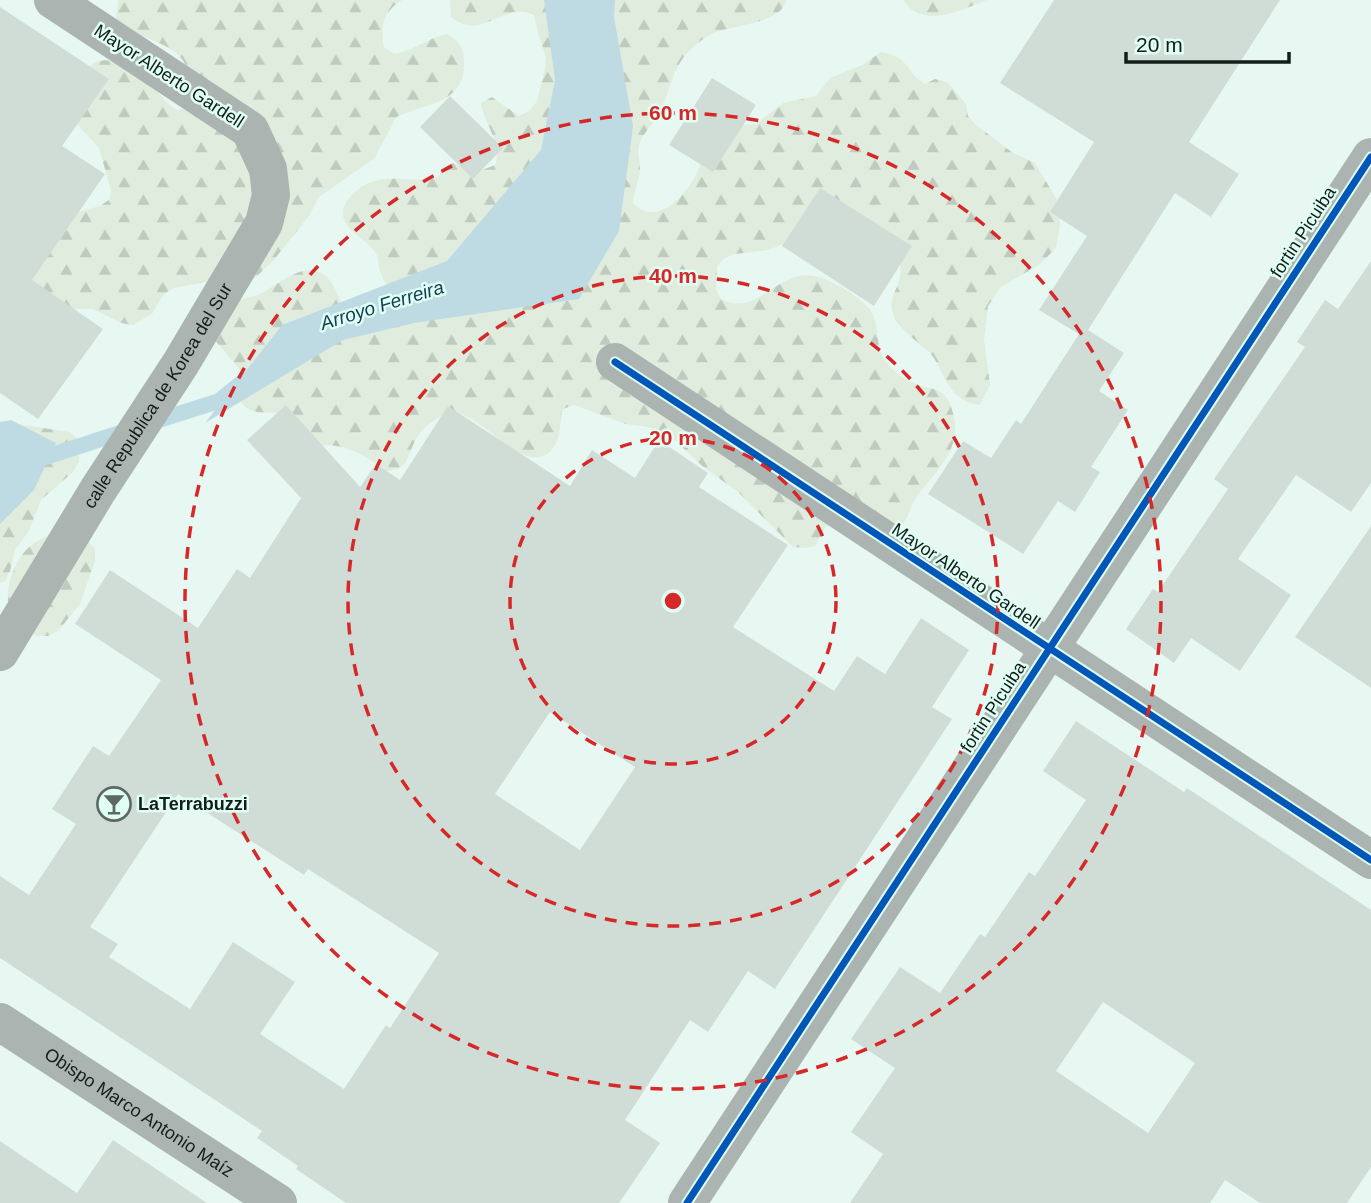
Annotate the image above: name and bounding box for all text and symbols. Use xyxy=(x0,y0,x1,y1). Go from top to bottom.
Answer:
street label: Mayor Alberto Gardell xyxy=(91,20,247,132)
scale bar xyxy=(1126,21,1289,65)
text: 20 m xyxy=(1136,33,1183,56)
text: 60 m xyxy=(649,101,697,124)
street label: fortin Picuiba xyxy=(1266,182,1340,281)
text: 40 m xyxy=(649,264,697,287)
water label: Arroyo Ferreira xyxy=(317,276,446,334)
street label: calle Republica de Korea del Sur xyxy=(79,280,236,512)
text: 20 m xyxy=(649,426,697,449)
street label: Mayor Alberto Gardell xyxy=(888,519,1044,633)
centre of rings xyxy=(661,589,685,613)
street label: fortin Picuiba xyxy=(956,657,1030,756)
bar icon: LaTerrabuzzi xyxy=(95,785,133,823)
place label: LaTerrabuzzi xyxy=(138,794,248,814)
street label: Obispo Marco Antonio Maíz xyxy=(41,1044,237,1181)

